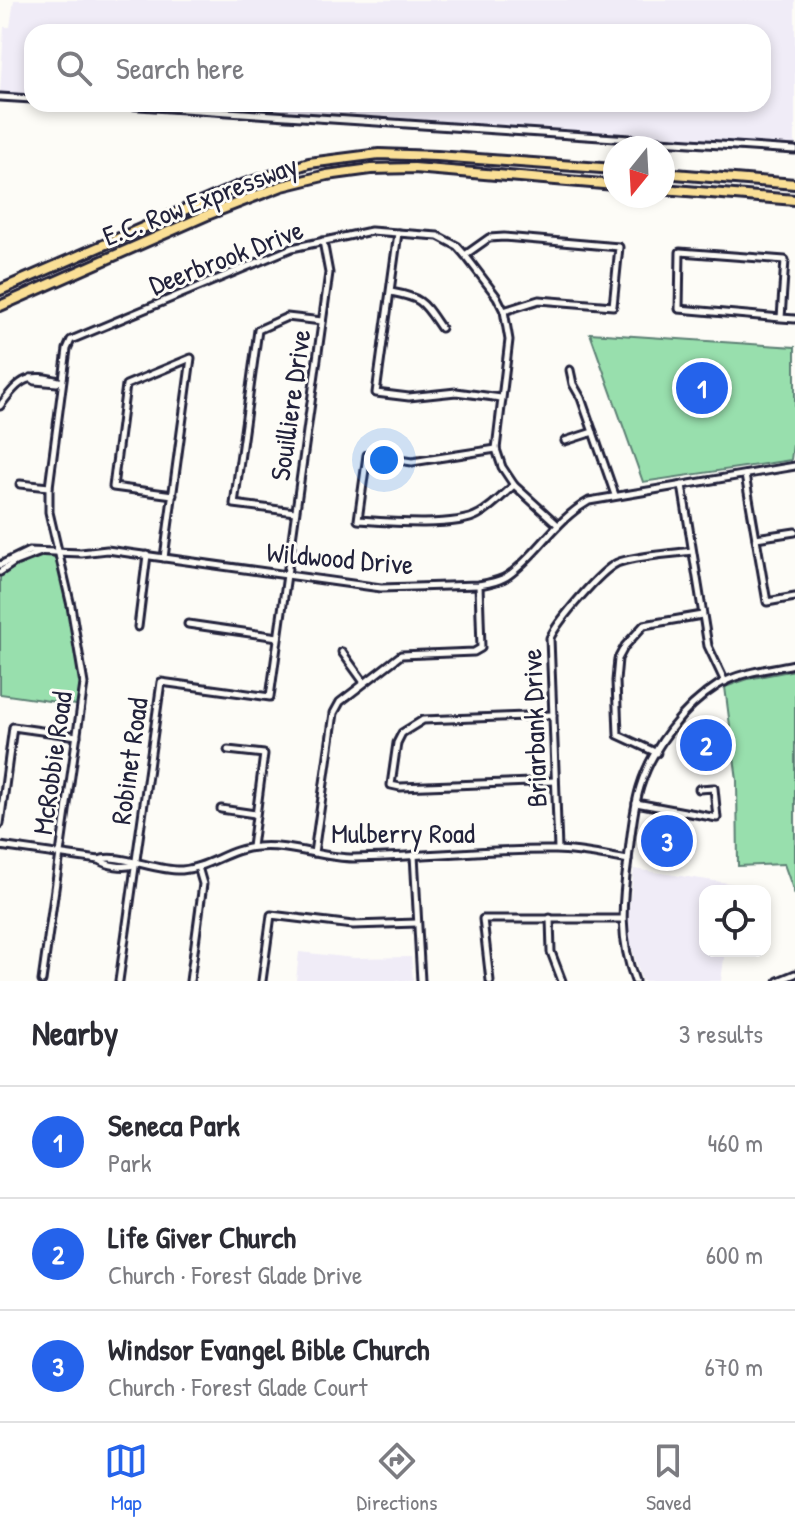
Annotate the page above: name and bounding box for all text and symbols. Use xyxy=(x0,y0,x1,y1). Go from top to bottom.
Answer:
search box xyxy=(24,24,771,112)
icon: search xyxy=(52,46,96,90)
text: Search here xyxy=(116,48,244,88)
north arrow xyxy=(603,136,675,208)
street label: E.C. Row Expressway xyxy=(97,145,303,255)
street label: Deerbrook Drive xyxy=(144,210,308,304)
street label: Souilliere Drive xyxy=(261,327,319,483)
pin: 1 xyxy=(676,358,728,418)
your location xyxy=(364,440,404,480)
street label: Wildwood Drive xyxy=(265,533,415,583)
street label: Briarbank Drive xyxy=(512,648,556,808)
street label: McRobbie Road xyxy=(23,689,81,837)
street label: Robinet Road xyxy=(101,695,157,827)
pin: 2 xyxy=(680,715,732,775)
pin: 3 xyxy=(641,811,693,871)
street label: Mulberry Road xyxy=(331,814,475,852)
map controls xyxy=(699,885,771,957)
button: locate xyxy=(699,885,771,957)
text: Nearby xyxy=(32,1010,118,1056)
text: 3 results xyxy=(679,1016,763,1051)
text: Seneca Park xyxy=(108,1105,240,1145)
text: 1 xyxy=(53,1125,63,1160)
text: 460 m xyxy=(708,1125,763,1160)
text: Park xyxy=(108,1145,152,1180)
text: Life Giver Church xyxy=(108,1217,296,1257)
text: 2 xyxy=(52,1237,64,1272)
text: 600 m xyxy=(706,1237,763,1272)
text: Church · Forest Glade Drive xyxy=(108,1257,362,1292)
text: Windsor Evangel Bible Church xyxy=(108,1329,429,1369)
text: 3 xyxy=(52,1349,64,1384)
text: 670 m xyxy=(704,1349,763,1384)
text: Church · Forest Glade Court xyxy=(108,1369,367,1404)
tab: Map xyxy=(104,1439,148,1517)
tab: Directions xyxy=(357,1439,438,1517)
tab: Saved xyxy=(646,1439,691,1517)

